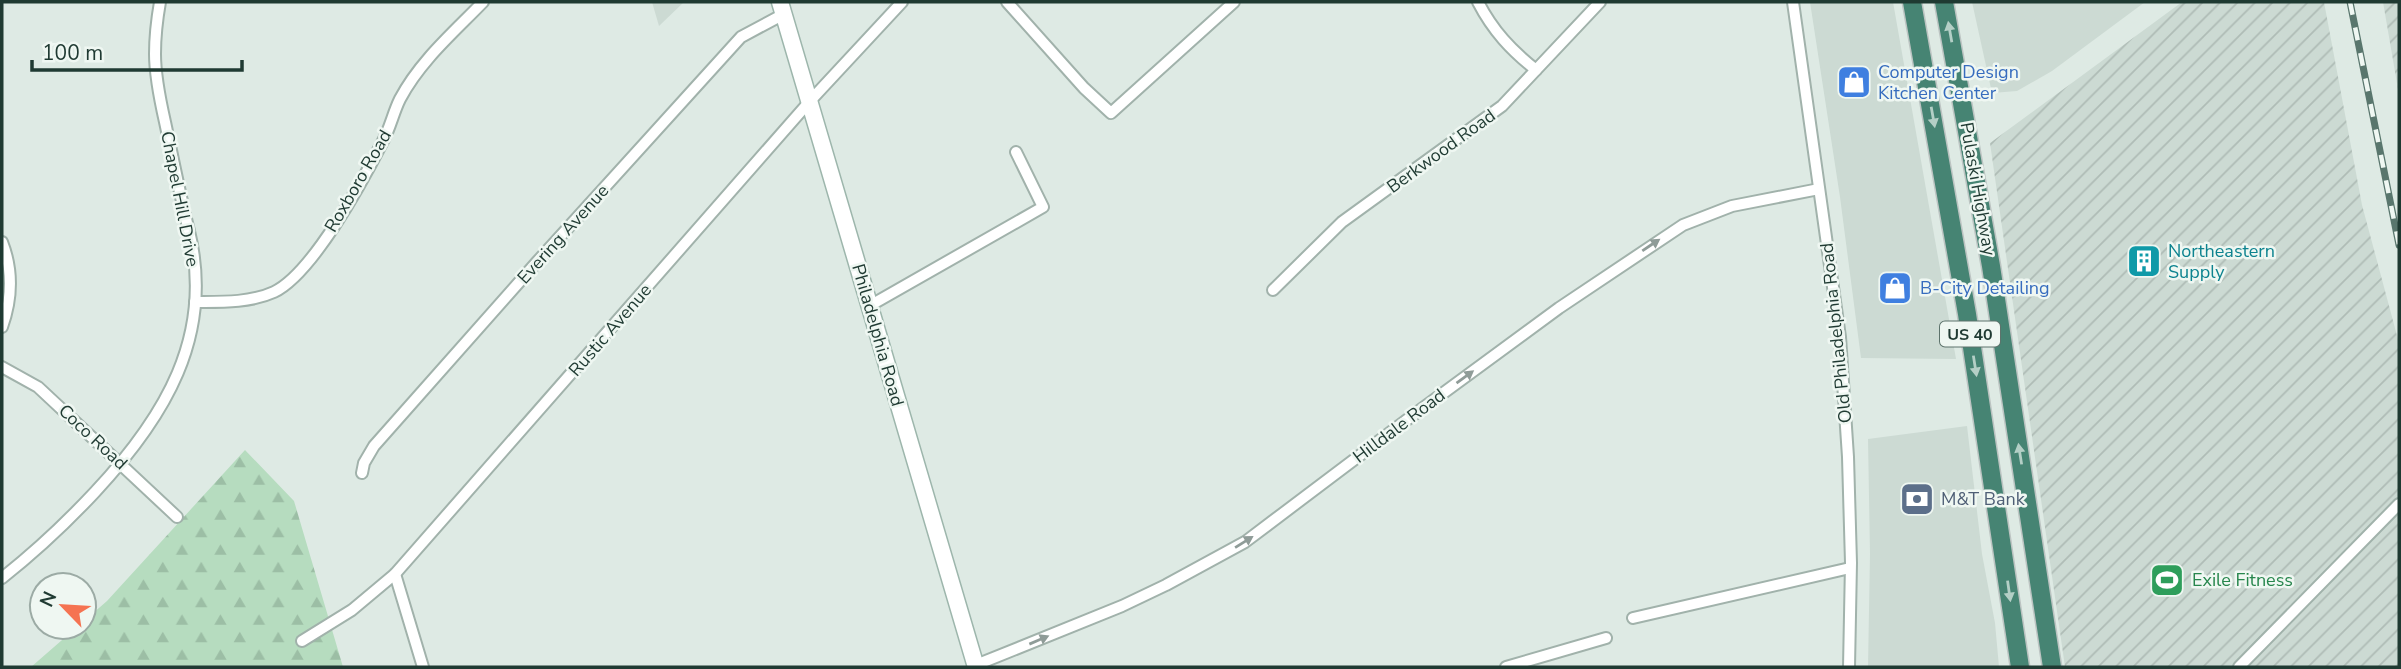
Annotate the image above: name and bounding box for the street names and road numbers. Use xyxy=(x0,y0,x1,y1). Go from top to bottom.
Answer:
street label: Berkwood Road xyxy=(1382,103,1500,199)
street label: Pulaski Highway xyxy=(1954,120,2002,258)
street label: Roxboro Road xyxy=(319,125,397,237)
street label: Chapel Hill Drive xyxy=(155,129,205,269)
street label: Evering Avenue xyxy=(512,179,614,289)
street label: Old Philadelphia Road xyxy=(1815,242,1857,424)
street label: Philadelphia Road xyxy=(846,261,910,409)
street label: Rustic Avenue xyxy=(563,279,657,381)
road number: US 40 xyxy=(1940,322,2000,346)
street label: Hilldale Road xyxy=(1348,383,1450,469)
street label: Coco Road xyxy=(53,399,133,475)

